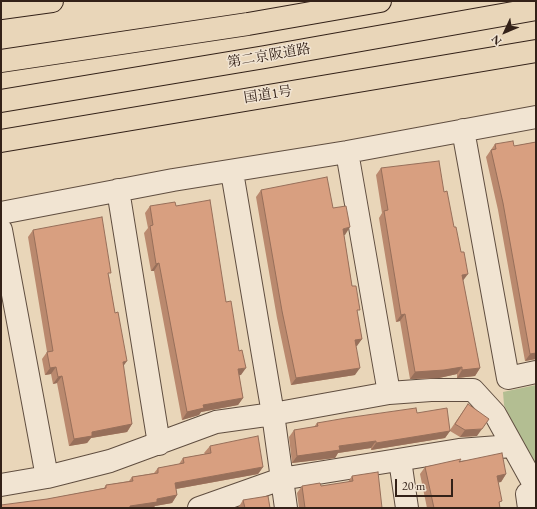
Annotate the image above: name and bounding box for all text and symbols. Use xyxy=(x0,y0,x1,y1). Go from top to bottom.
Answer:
north arrow xyxy=(485,12,525,52)
text: N xyxy=(488,32,504,48)
street label: 第二京阪道路 xyxy=(226,40,312,72)
street label: 国道1号 xyxy=(243,83,293,107)
scale bar xyxy=(397,471,455,497)
text: 20 m xyxy=(402,478,425,494)

